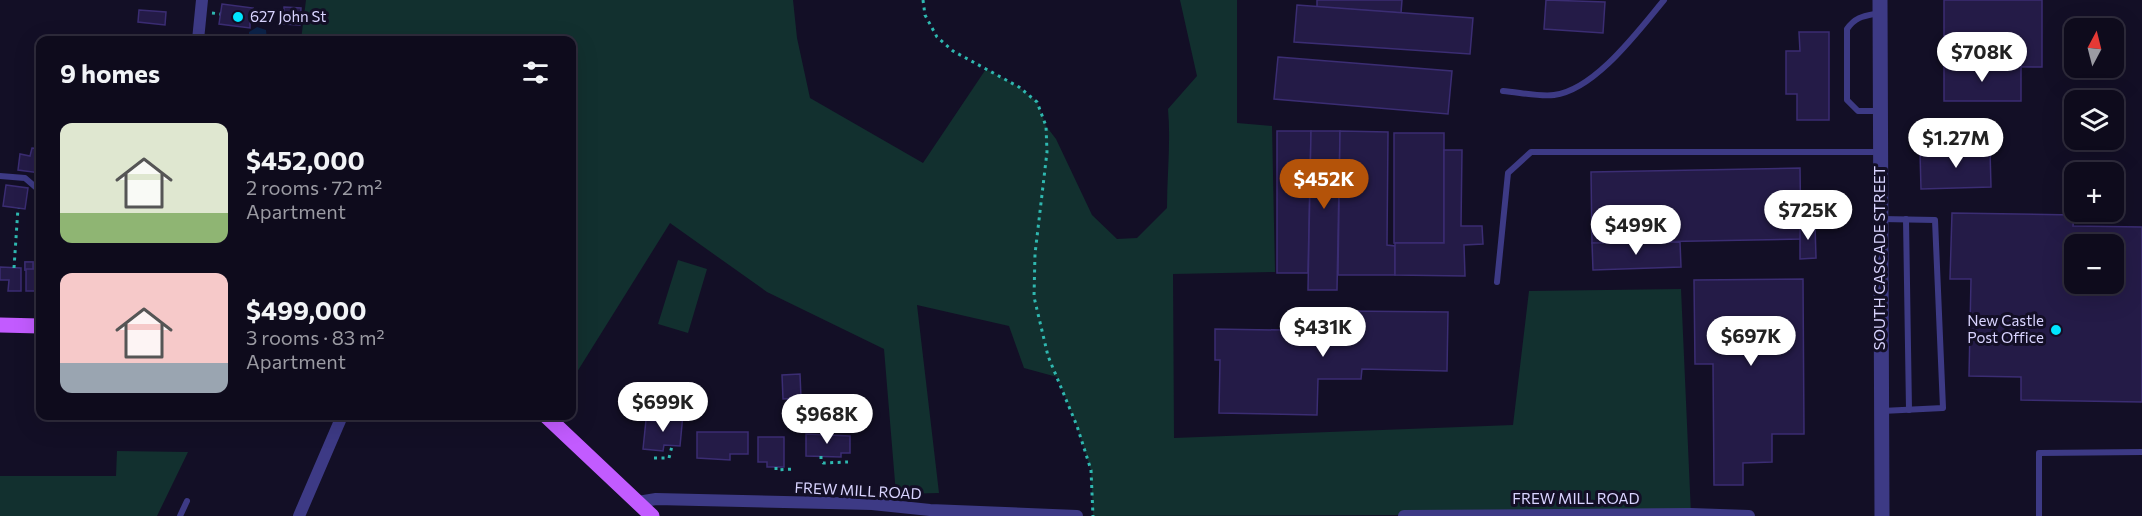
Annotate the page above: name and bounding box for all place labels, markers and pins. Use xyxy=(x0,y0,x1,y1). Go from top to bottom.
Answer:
place label: 627 John St xyxy=(250,7,326,25)
marker: 627 John St xyxy=(231,10,245,24)
pin: $708K xyxy=(1940,32,2024,83)
pin: $1.27M xyxy=(1907,118,2005,169)
pin: $452K xyxy=(1282,159,1366,210)
pin: $725K xyxy=(1766,190,1850,241)
pin: $499K xyxy=(1594,205,1678,256)
pin: $431K xyxy=(1281,307,1365,358)
place label: New Castle Post Office xyxy=(1967,311,2044,346)
pin: $697K xyxy=(1709,316,1793,367)
marker: New Castle Post Office xyxy=(2049,323,2063,337)
pin: $699K xyxy=(621,382,705,433)
pin: $968K xyxy=(785,394,869,445)

